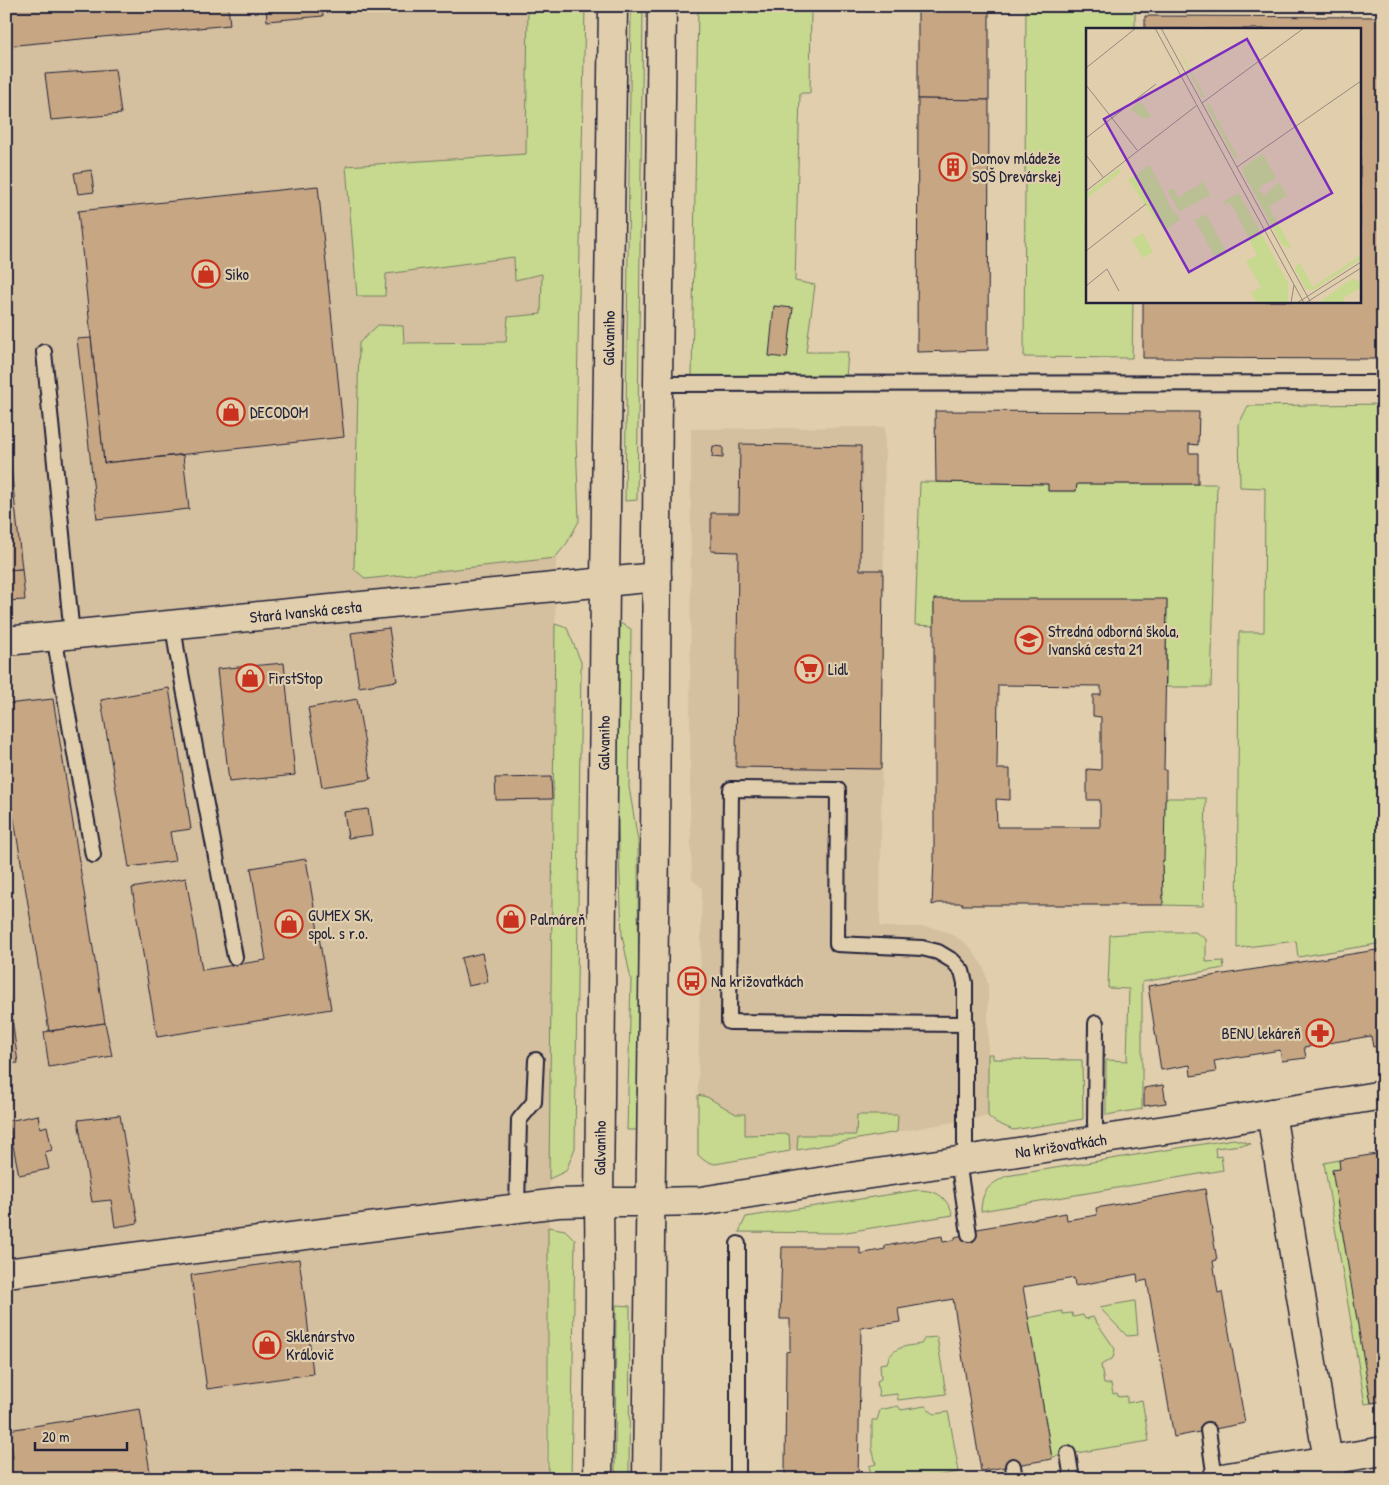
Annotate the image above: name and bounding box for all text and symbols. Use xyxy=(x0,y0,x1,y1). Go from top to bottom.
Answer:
inset map xyxy=(1086,28,1362,302)
place label: Domov mládeže SOŠ Drevárskej xyxy=(972,147,1061,187)
building icon: Domov mládeže SOŠ Drevárskej xyxy=(938,152,968,182)
shop icon: Siko xyxy=(191,259,221,289)
place label: Siko xyxy=(225,263,250,285)
street label: Galvaniho xyxy=(597,310,620,366)
shop icon: DECODOM xyxy=(216,397,246,427)
place label: DECODOM xyxy=(250,401,308,423)
street label: Stará Ivanská cesta xyxy=(249,595,363,628)
place label: Stredná odborná škola, Ivanská cesta 21 xyxy=(1048,620,1179,660)
school or university icon: Stredná odborná škola, Ivanská cesta 21 xyxy=(1014,625,1044,655)
supermarket icon: Lidl xyxy=(794,654,824,684)
place label: Lidl xyxy=(828,658,849,680)
shop icon: FirstStop xyxy=(235,663,265,693)
place label: FirstStop xyxy=(268,667,323,689)
street label: Galvaniho xyxy=(592,715,615,771)
place label: GUMEX SK, spol. s r.o. xyxy=(308,904,373,944)
shop icon: Palmáreň xyxy=(496,904,526,934)
place label: Palmáreň xyxy=(530,908,585,930)
shop icon: GUMEX SK, spol. s r.o. xyxy=(274,909,304,939)
bus stop icon: Na križovatkách xyxy=(677,966,707,996)
place label: Na križovatkách xyxy=(711,970,803,992)
pharmacy icon: BENU lekáreň xyxy=(1305,1018,1335,1048)
place label: BENU lekáreň xyxy=(1222,1022,1301,1044)
street label: Galvaniho xyxy=(588,1120,611,1176)
street label: Na križovatkách xyxy=(1013,1128,1108,1163)
place label: Sklenárstvo Královič xyxy=(286,1325,355,1365)
shop icon: Sklenárstvo Královič xyxy=(252,1330,282,1360)
scale bar xyxy=(35,1420,128,1452)
text: 20 m xyxy=(42,1426,69,1447)

